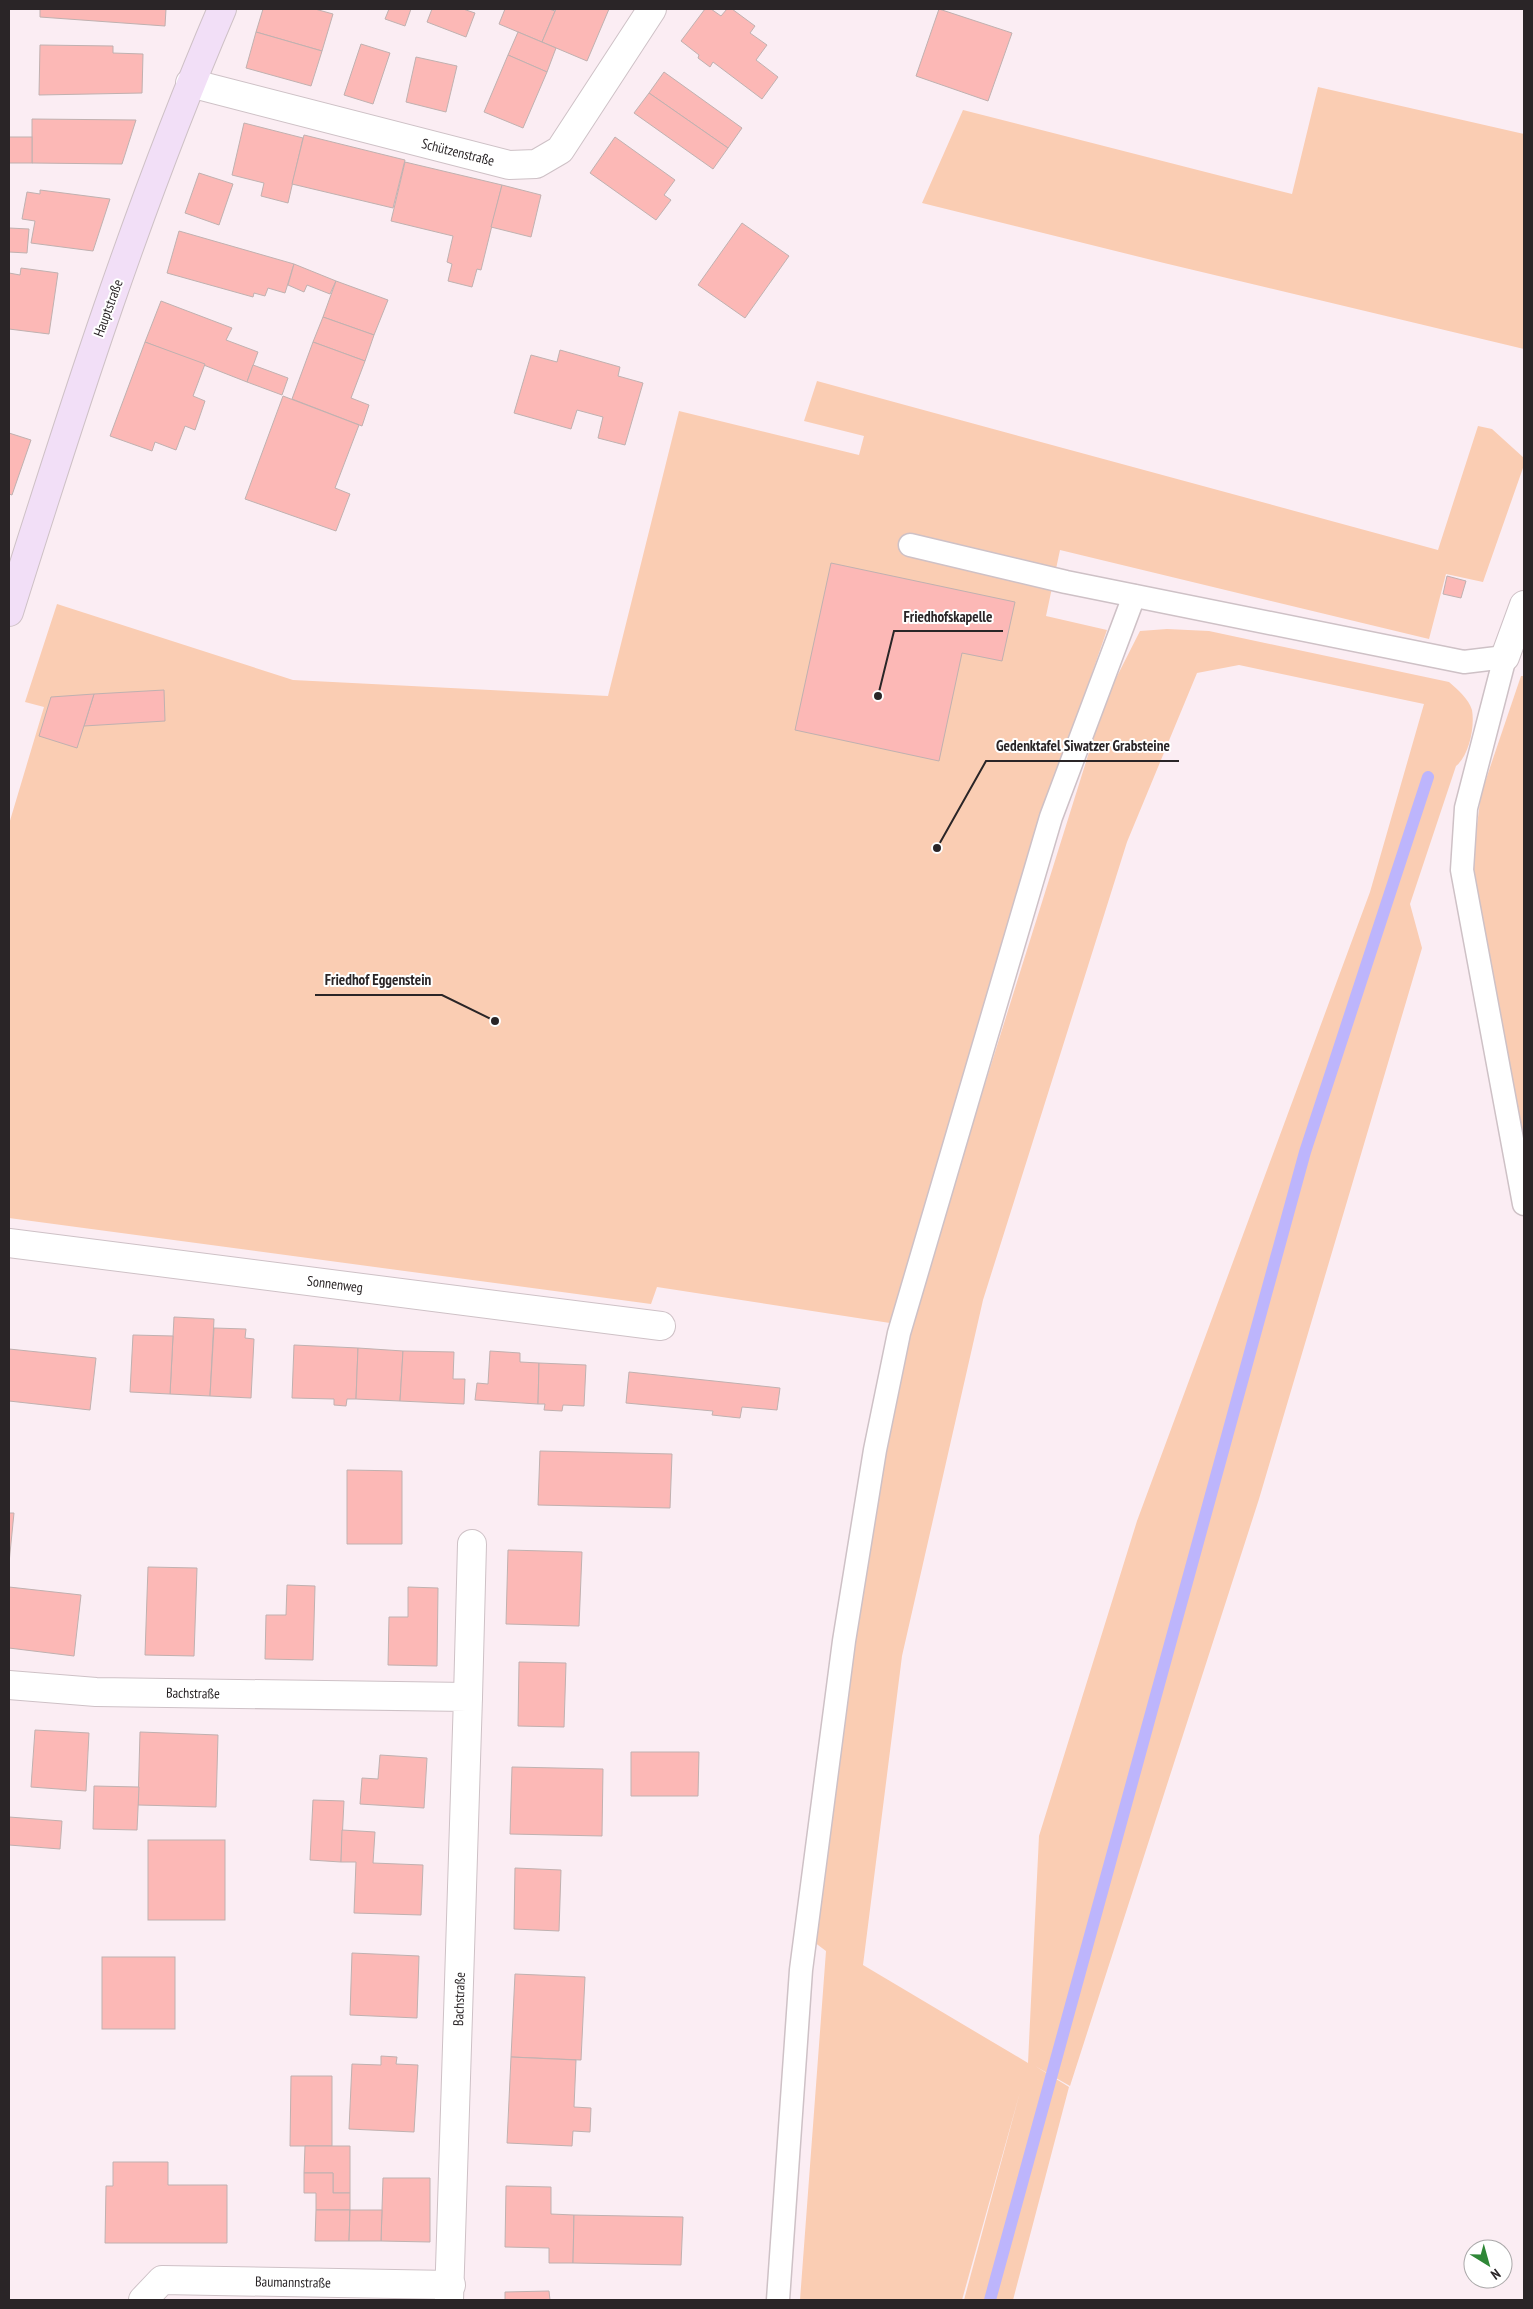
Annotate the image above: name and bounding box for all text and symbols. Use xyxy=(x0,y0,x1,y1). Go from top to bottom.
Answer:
street label: Schützenstraße xyxy=(420,134,497,170)
street label: Hauptstraße xyxy=(89,277,127,339)
callout: Friedhofskapelle xyxy=(894,601,1003,631)
text: Friedhofskapelle xyxy=(904,607,992,626)
callout: Gedenktafel Siwatzer Grabsteine xyxy=(986,731,1179,761)
text: Gedenktafel Siwatzer Grabsteine xyxy=(996,736,1170,755)
callout: Friedhof Eggenstein xyxy=(315,965,442,995)
text: Friedhof Eggenstein xyxy=(325,970,432,989)
street label: Sonnenweg xyxy=(306,1272,364,1296)
street label: Bachstraße xyxy=(166,1684,220,1702)
street label: Bachstraße xyxy=(449,1972,469,2026)
north arrow xyxy=(1463,2239,1513,2289)
text: N xyxy=(1487,2265,1504,2284)
street label: Baumannstraße xyxy=(255,2272,331,2292)

